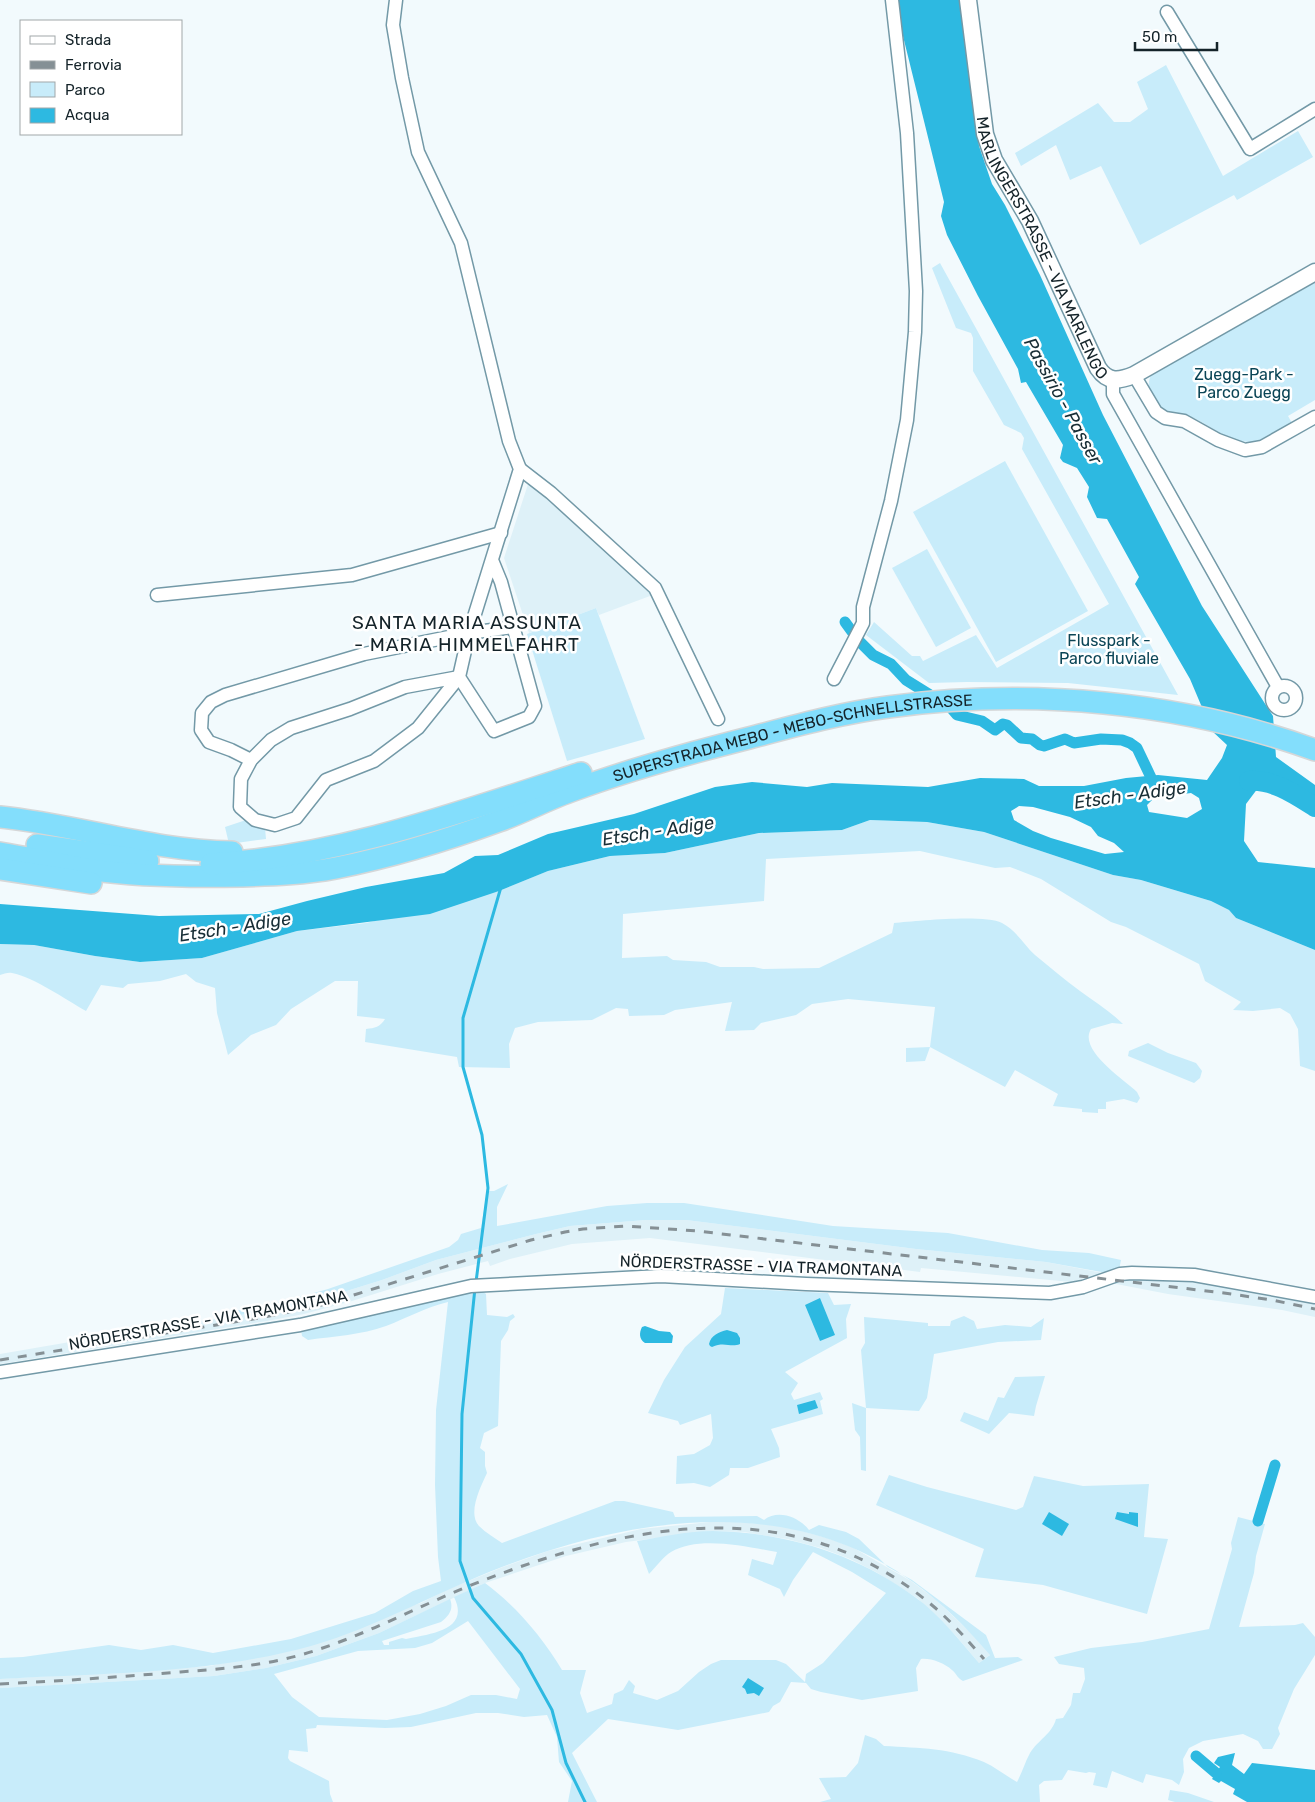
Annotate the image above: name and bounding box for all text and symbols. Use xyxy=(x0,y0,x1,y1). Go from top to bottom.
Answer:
legend xyxy=(20,20,182,135)
scale bar xyxy=(1135,20,1218,52)
text: 50 m xyxy=(1142,28,1177,46)
text: Strada xyxy=(65,31,111,49)
text: Ferrovia xyxy=(65,56,122,74)
text: Parco xyxy=(65,81,105,99)
text: Acqua xyxy=(65,106,110,124)
street label: MARLINGERSTRASSE - VIA MARLENGO xyxy=(973,115,1112,383)
water label: Passirio - Passer xyxy=(1019,334,1107,469)
park label: Zuegg-Park - Parco Zuegg xyxy=(1194,365,1294,402)
district label: SANTA MARIA ASSUNTA - MARIA HIMMELFAHRT xyxy=(352,611,582,656)
park label: Flusspark - Parco fluviale xyxy=(1059,631,1159,668)
street label: SUPERSTRADA MEBO - MEBO-SCHNELLSTRASSE xyxy=(610,690,973,785)
water label: Etsch - Adige xyxy=(1073,776,1187,814)
water label: Etsch - Adige xyxy=(601,811,715,851)
water label: Etsch - Adige xyxy=(178,907,292,947)
street label: NÖRDERSTRASSE - VIA TRAMONTANA xyxy=(619,1252,903,1280)
street label: NÖRDERSTRASSE - VIA TRAMONTANA xyxy=(67,1286,349,1354)

